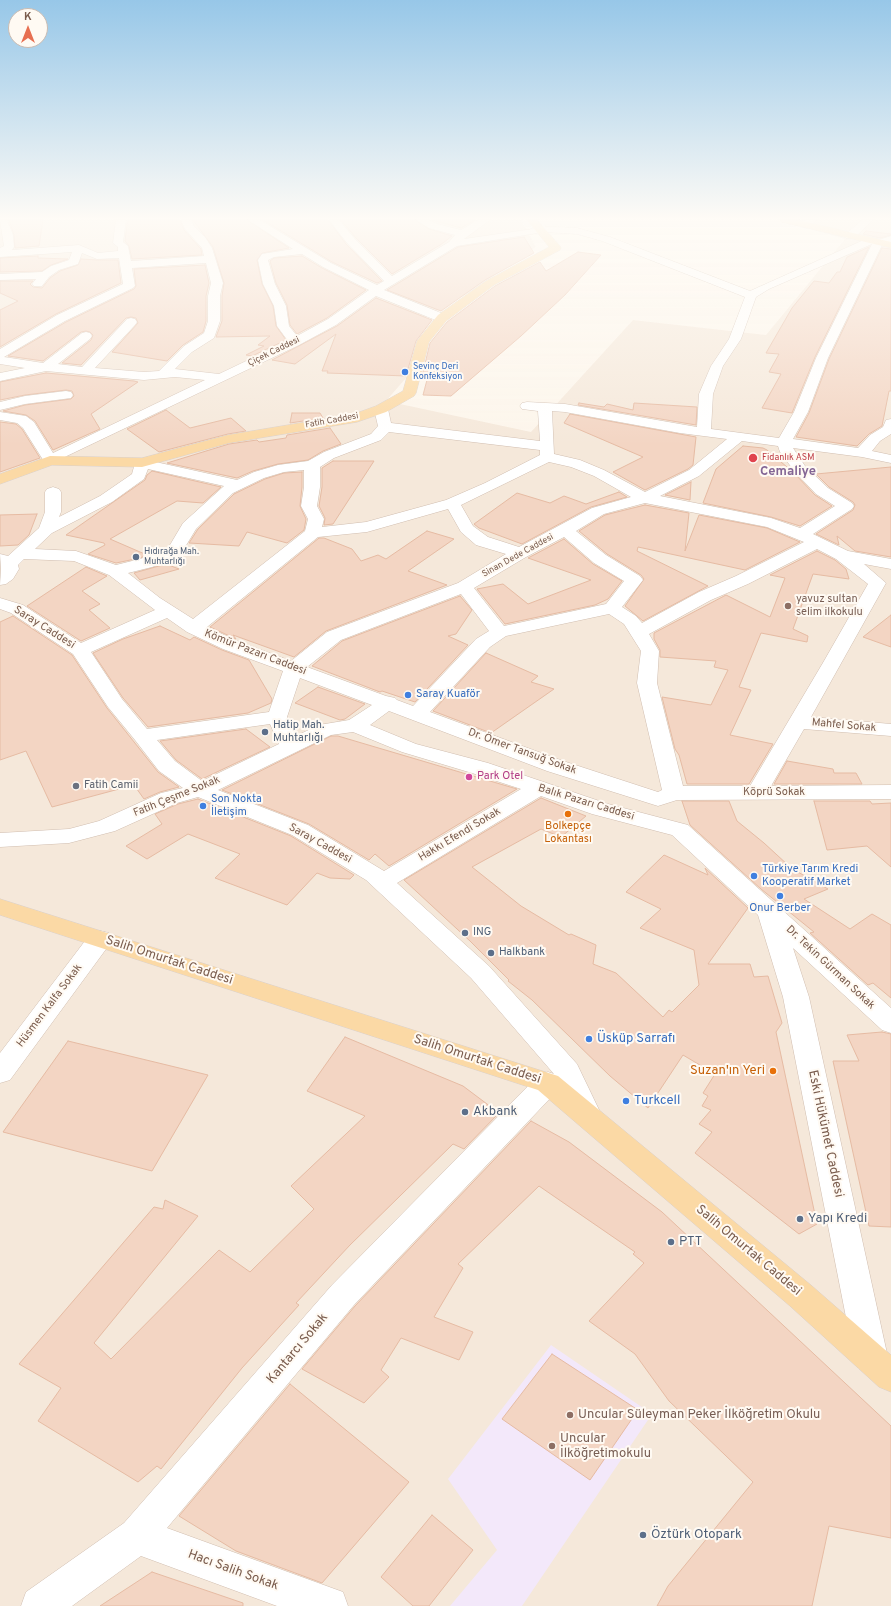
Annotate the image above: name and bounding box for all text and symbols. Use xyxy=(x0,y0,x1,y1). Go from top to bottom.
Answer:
north arrow xyxy=(8,8,48,48)
text: K xyxy=(24,10,32,24)
street label: Çiçek Caddesi xyxy=(246,335,302,369)
place label: Sevinç Deri Konfeksiyon xyxy=(413,362,462,383)
marker: Sevinç Deri Konfeksiyon xyxy=(400,367,410,377)
street label: Fatih Caddesi xyxy=(305,411,359,431)
marker: Fidanlık ASM xyxy=(747,452,759,464)
place label: Fidanlık ASM xyxy=(762,453,814,463)
district label: Cemaliye xyxy=(760,464,816,480)
street label: Sinan Dede Caddesi xyxy=(480,532,556,580)
place label: Hıdırağa Mah. Muhtarlığı xyxy=(144,547,199,568)
marker: Hıdırağa Mah. Muhtarlığı xyxy=(131,552,141,562)
place label: yavuz sultan selim ilkokulu xyxy=(796,593,863,619)
marker: yavuz sultan selim ilkokulu xyxy=(783,601,793,611)
street label: Saray Caddesi xyxy=(11,604,77,652)
street label: Kömür Pazarı Caddesi xyxy=(202,627,308,679)
place label: Saray Kuaför xyxy=(416,688,480,702)
marker: Saray Kuaför xyxy=(403,690,413,700)
street label: Mahfel Sokak xyxy=(811,717,877,735)
place label: Hatip Mah. Muhtarlığı xyxy=(273,719,325,745)
street label: Dr. Ömer Tansuğ Sokak xyxy=(466,726,578,778)
marker: Hatip Mah. Muhtarlığı xyxy=(260,727,270,737)
place label: Park Otel xyxy=(477,770,523,784)
marker: Park Otel xyxy=(464,772,474,782)
street label: Fatih Çeşme Sokak xyxy=(132,774,222,820)
place label: Fatih Camii xyxy=(84,779,138,793)
marker: Fatih Camii xyxy=(71,781,81,791)
street label: Balık Pazarı Caddesi xyxy=(536,782,636,824)
street label: Köprü Sokak xyxy=(743,786,805,800)
place label: Son Nokta İletişim xyxy=(211,793,262,819)
marker: Son Nokta İletişim xyxy=(198,801,208,811)
street label: Hakkı Efendi Sokak xyxy=(416,805,504,865)
marker: Bolkepçe Lokantası xyxy=(563,809,573,819)
place label: Bolkepçe Lokantası xyxy=(544,820,592,846)
street label: Saray Caddesi xyxy=(286,821,354,867)
place label: Türkiye Tarım Kredi Kooperatif Market xyxy=(762,863,858,889)
marker: Türkiye Tarım Kredi Kooperatif Market xyxy=(749,871,759,881)
marker: Onur Berber xyxy=(775,891,785,901)
place label: Onur Berber xyxy=(749,902,811,916)
street label: Dr. Tekin Gürman Sokak xyxy=(783,923,877,1013)
place label: ING xyxy=(473,926,491,940)
marker: ING xyxy=(460,928,470,938)
street label: Salih Omurtak Caddesi xyxy=(103,933,235,989)
place label: Halkbank xyxy=(499,946,545,960)
marker: Halkbank xyxy=(486,948,496,958)
street label: Hüsmen Kalfa Sokak xyxy=(14,962,86,1050)
place label: Üsküp Sarrafı xyxy=(597,1031,675,1047)
street label: Salih Omurtak Caddesi xyxy=(411,1032,543,1088)
marker: Üsküp Sarrafı xyxy=(584,1034,594,1044)
place label: Suzan'ın Yeri xyxy=(690,1063,765,1079)
marker: Suzan'ın Yeri xyxy=(768,1066,778,1076)
street label: Eski Hükümet Caddesi xyxy=(804,1069,846,1199)
place label: Turkcell xyxy=(634,1093,680,1109)
marker: Turkcell xyxy=(621,1096,631,1106)
place label: Akbank xyxy=(473,1104,517,1120)
marker: Akbank xyxy=(460,1107,470,1117)
street label: Salih Omurtak Caddesi xyxy=(692,1202,804,1300)
place label: Yapı Kredi xyxy=(808,1211,867,1227)
marker: Yapı Kredi xyxy=(795,1214,805,1224)
place label: PTT xyxy=(679,1234,702,1250)
marker: PTT xyxy=(666,1237,676,1247)
street label: Kantarcı Sokak xyxy=(264,1311,332,1387)
place label: Uncular Süleyman Peker İlköğretim Okulu xyxy=(578,1407,820,1423)
marker: Uncular Süleyman Peker İlköğretim Okulu xyxy=(565,1410,575,1420)
place label: Uncular İlköğretimokulu xyxy=(560,1431,651,1462)
marker: Uncular İlköğretimokulu xyxy=(547,1441,557,1451)
place label: Öztürk Otopark xyxy=(651,1527,742,1543)
marker: Öztürk Otopark xyxy=(638,1530,648,1540)
street label: Hacı Salih Sokak xyxy=(185,1547,281,1595)

